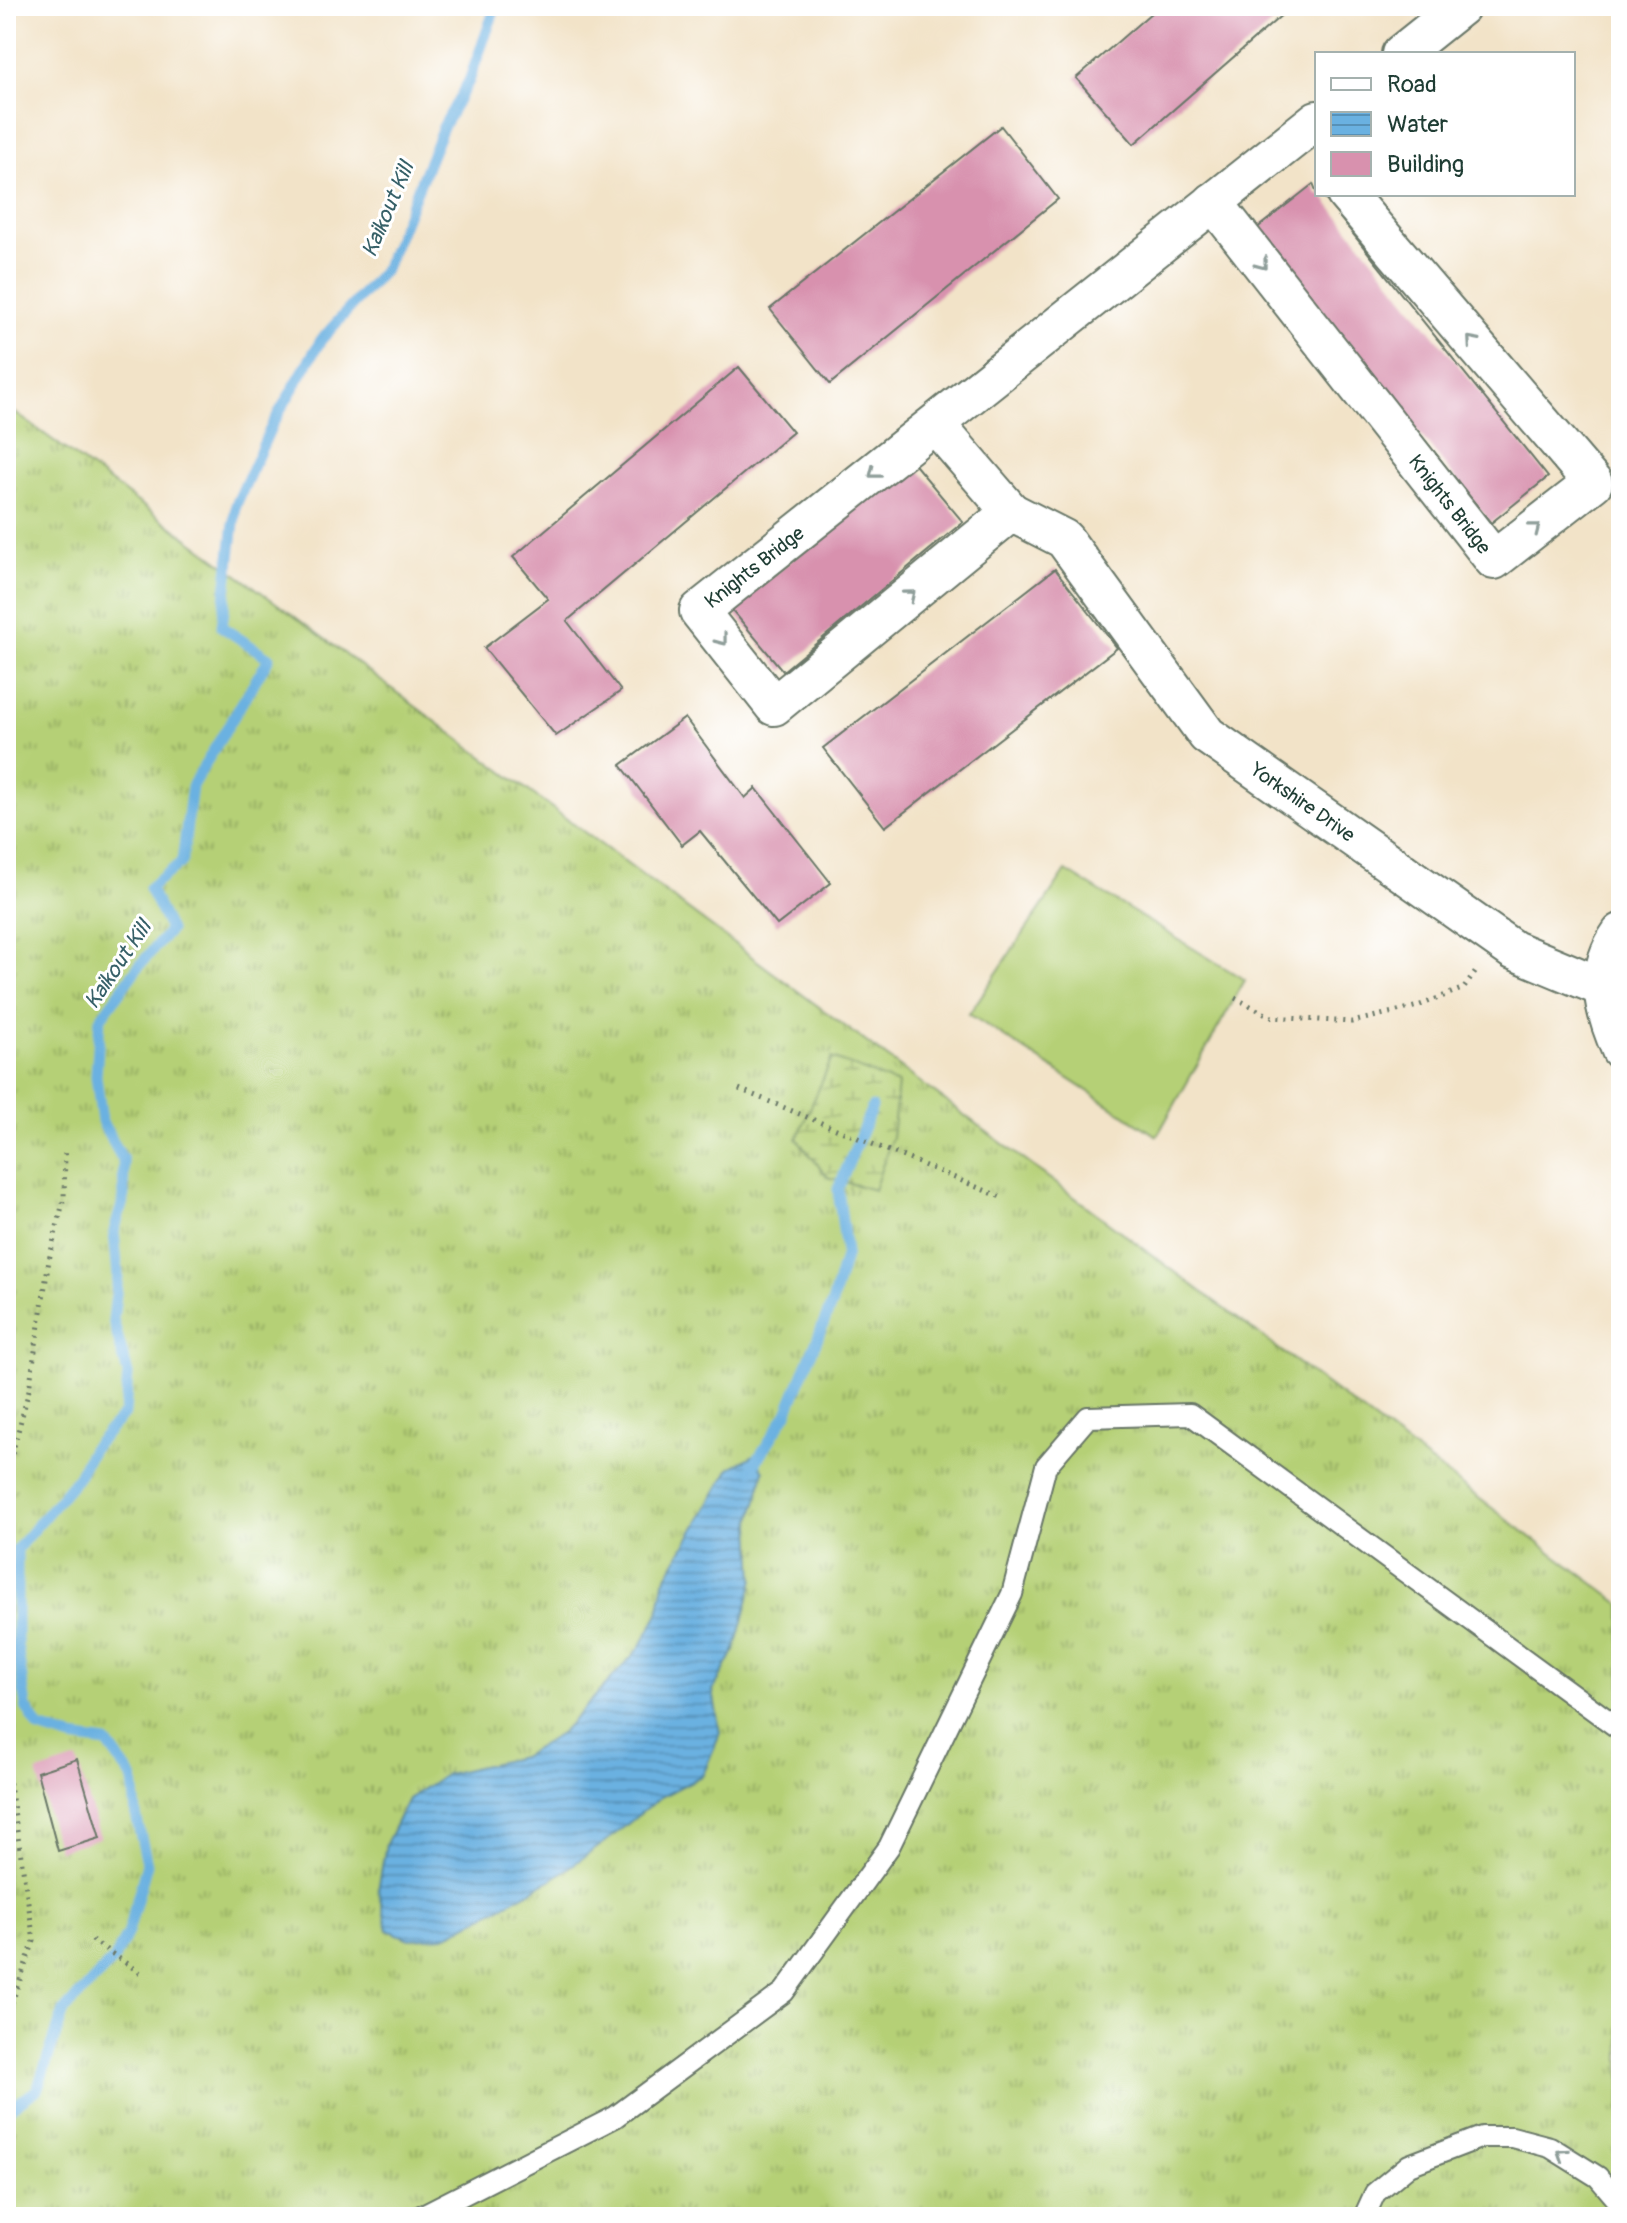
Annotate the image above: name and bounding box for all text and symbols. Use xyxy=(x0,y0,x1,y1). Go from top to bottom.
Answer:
legend xyxy=(1315,52,1575,196)
text: Road xyxy=(1387,70,1437,99)
text: Water xyxy=(1387,110,1448,139)
text: Building xyxy=(1387,150,1464,179)
water label: Kaikout Kill xyxy=(355,155,422,261)
one-way arrow xyxy=(1252,255,1266,270)
one-way arrow xyxy=(1467,336,1482,350)
street label: Knights Bridge xyxy=(1403,450,1496,559)
one-way arrow xyxy=(868,463,883,477)
street label: Knights Bridge xyxy=(700,521,809,614)
one-way arrow xyxy=(1526,523,1541,537)
one-way arrow xyxy=(900,590,915,605)
one-way arrow xyxy=(712,631,726,646)
street label: Yorkshire Drive xyxy=(1245,757,1360,848)
water label: Kaikout Kill xyxy=(78,913,159,1014)
one-way arrow xyxy=(1556,2149,1571,2164)

